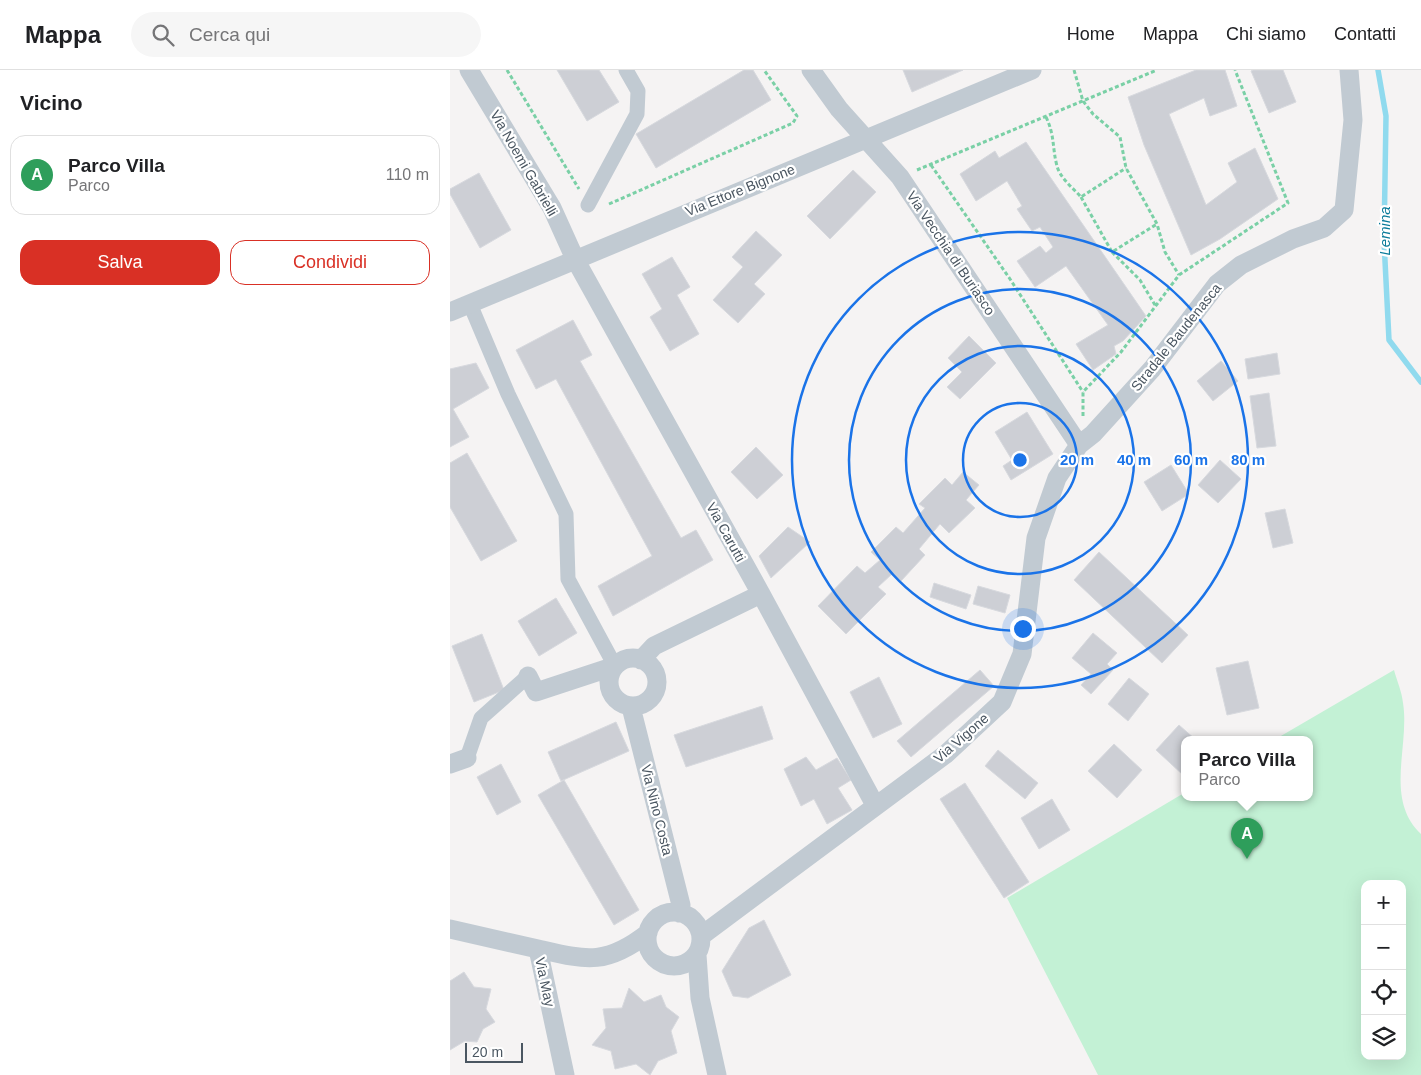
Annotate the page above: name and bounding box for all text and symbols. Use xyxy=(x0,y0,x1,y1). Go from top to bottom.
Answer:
search box xyxy=(131,12,481,57)
text: Mappa xyxy=(25,21,101,48)
icon: search xyxy=(149,21,177,49)
text: Cerca qui xyxy=(189,24,270,45)
text: Home xyxy=(1067,24,1115,44)
text: Mappa xyxy=(1143,24,1198,44)
text: Chi siamo xyxy=(1226,24,1306,44)
text: Contatti xyxy=(1334,24,1396,44)
text: Vicino xyxy=(20,91,83,114)
street label: Via Noemi Gabrielli xyxy=(487,107,561,219)
text: Parco Villa xyxy=(68,155,165,176)
street label: Via Ettore Bignone xyxy=(683,161,797,219)
text: A xyxy=(31,166,43,183)
text: 110 m xyxy=(386,166,429,183)
text: Parco xyxy=(68,177,110,194)
street label: Via Vecchia di Buriasco xyxy=(904,188,999,318)
water label: Lemina xyxy=(1376,206,1393,256)
button: Salva xyxy=(20,240,220,285)
button: Condividi xyxy=(230,240,430,285)
street label: Stradale Baudenasca xyxy=(1128,280,1224,394)
centre of rings xyxy=(1011,451,1029,469)
text: 20 m xyxy=(1060,451,1094,468)
text: 40 m xyxy=(1117,451,1151,468)
text: 60 m xyxy=(1174,451,1208,468)
text: 80 m xyxy=(1231,451,1265,468)
street label: Via Carutti xyxy=(703,500,749,564)
your location xyxy=(1010,616,1036,642)
street label: Via Vigone xyxy=(930,710,992,766)
popup xyxy=(1181,736,1313,801)
text: Parco Villa xyxy=(1199,749,1295,770)
street label: Via Nino Costa xyxy=(638,763,676,857)
text: Parco xyxy=(1199,771,1240,788)
pin: A xyxy=(1231,818,1263,859)
map controls xyxy=(1361,880,1406,1060)
button: + xyxy=(1361,880,1406,925)
button: − xyxy=(1361,925,1406,970)
street label: Via May xyxy=(532,956,558,1008)
button: locate xyxy=(1361,970,1406,1015)
button: layers xyxy=(1361,1015,1406,1060)
scale bar xyxy=(465,1040,522,1063)
text: 20 m xyxy=(472,1044,503,1060)

